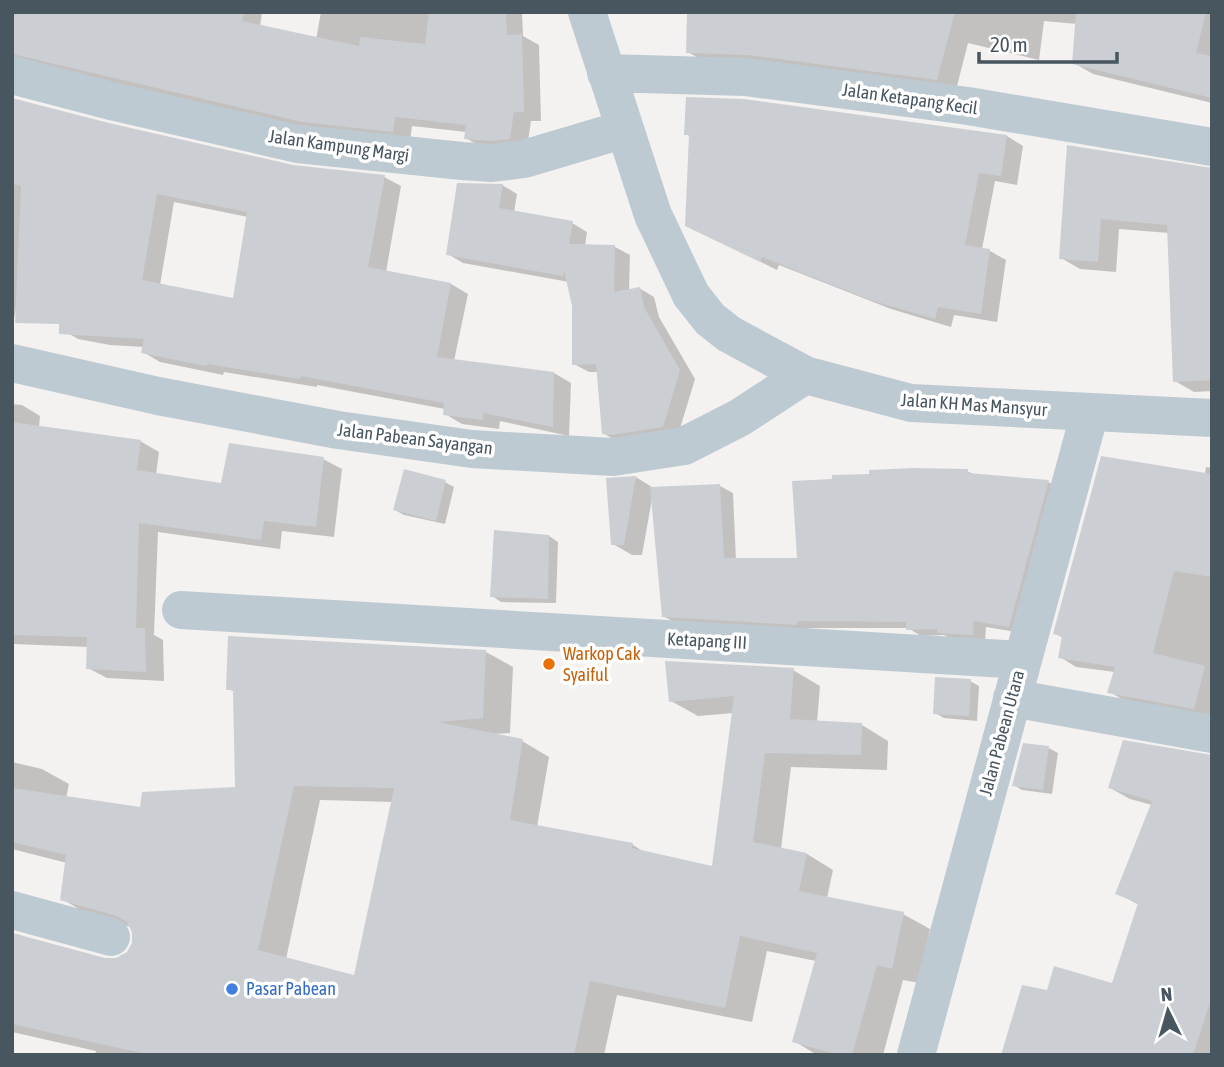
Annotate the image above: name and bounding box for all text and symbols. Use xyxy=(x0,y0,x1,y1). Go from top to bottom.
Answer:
scale bar xyxy=(979,21,1117,65)
text: 20 m xyxy=(990,32,1028,56)
street label: Jalan Ketapang Kecil xyxy=(841,79,979,118)
street label: Jalan Kampung Margi xyxy=(268,125,411,166)
street label: Jalan KH Mas Mansyur xyxy=(900,389,1048,420)
street label: Jalan Pabean Sayangan xyxy=(336,419,494,458)
street label: Ketapang III xyxy=(667,628,747,653)
place label: Warkop Cak Syaiful xyxy=(563,643,641,685)
marker: Warkop Cak Syaiful xyxy=(541,656,557,672)
street label: Jalan Pabean Utara xyxy=(975,668,1028,798)
north arrow xyxy=(1133,976,1203,1046)
place label: Pasar Pabean xyxy=(246,978,336,999)
marker: Pasar Pabean xyxy=(224,981,240,997)
text: N xyxy=(1160,983,1173,1006)

